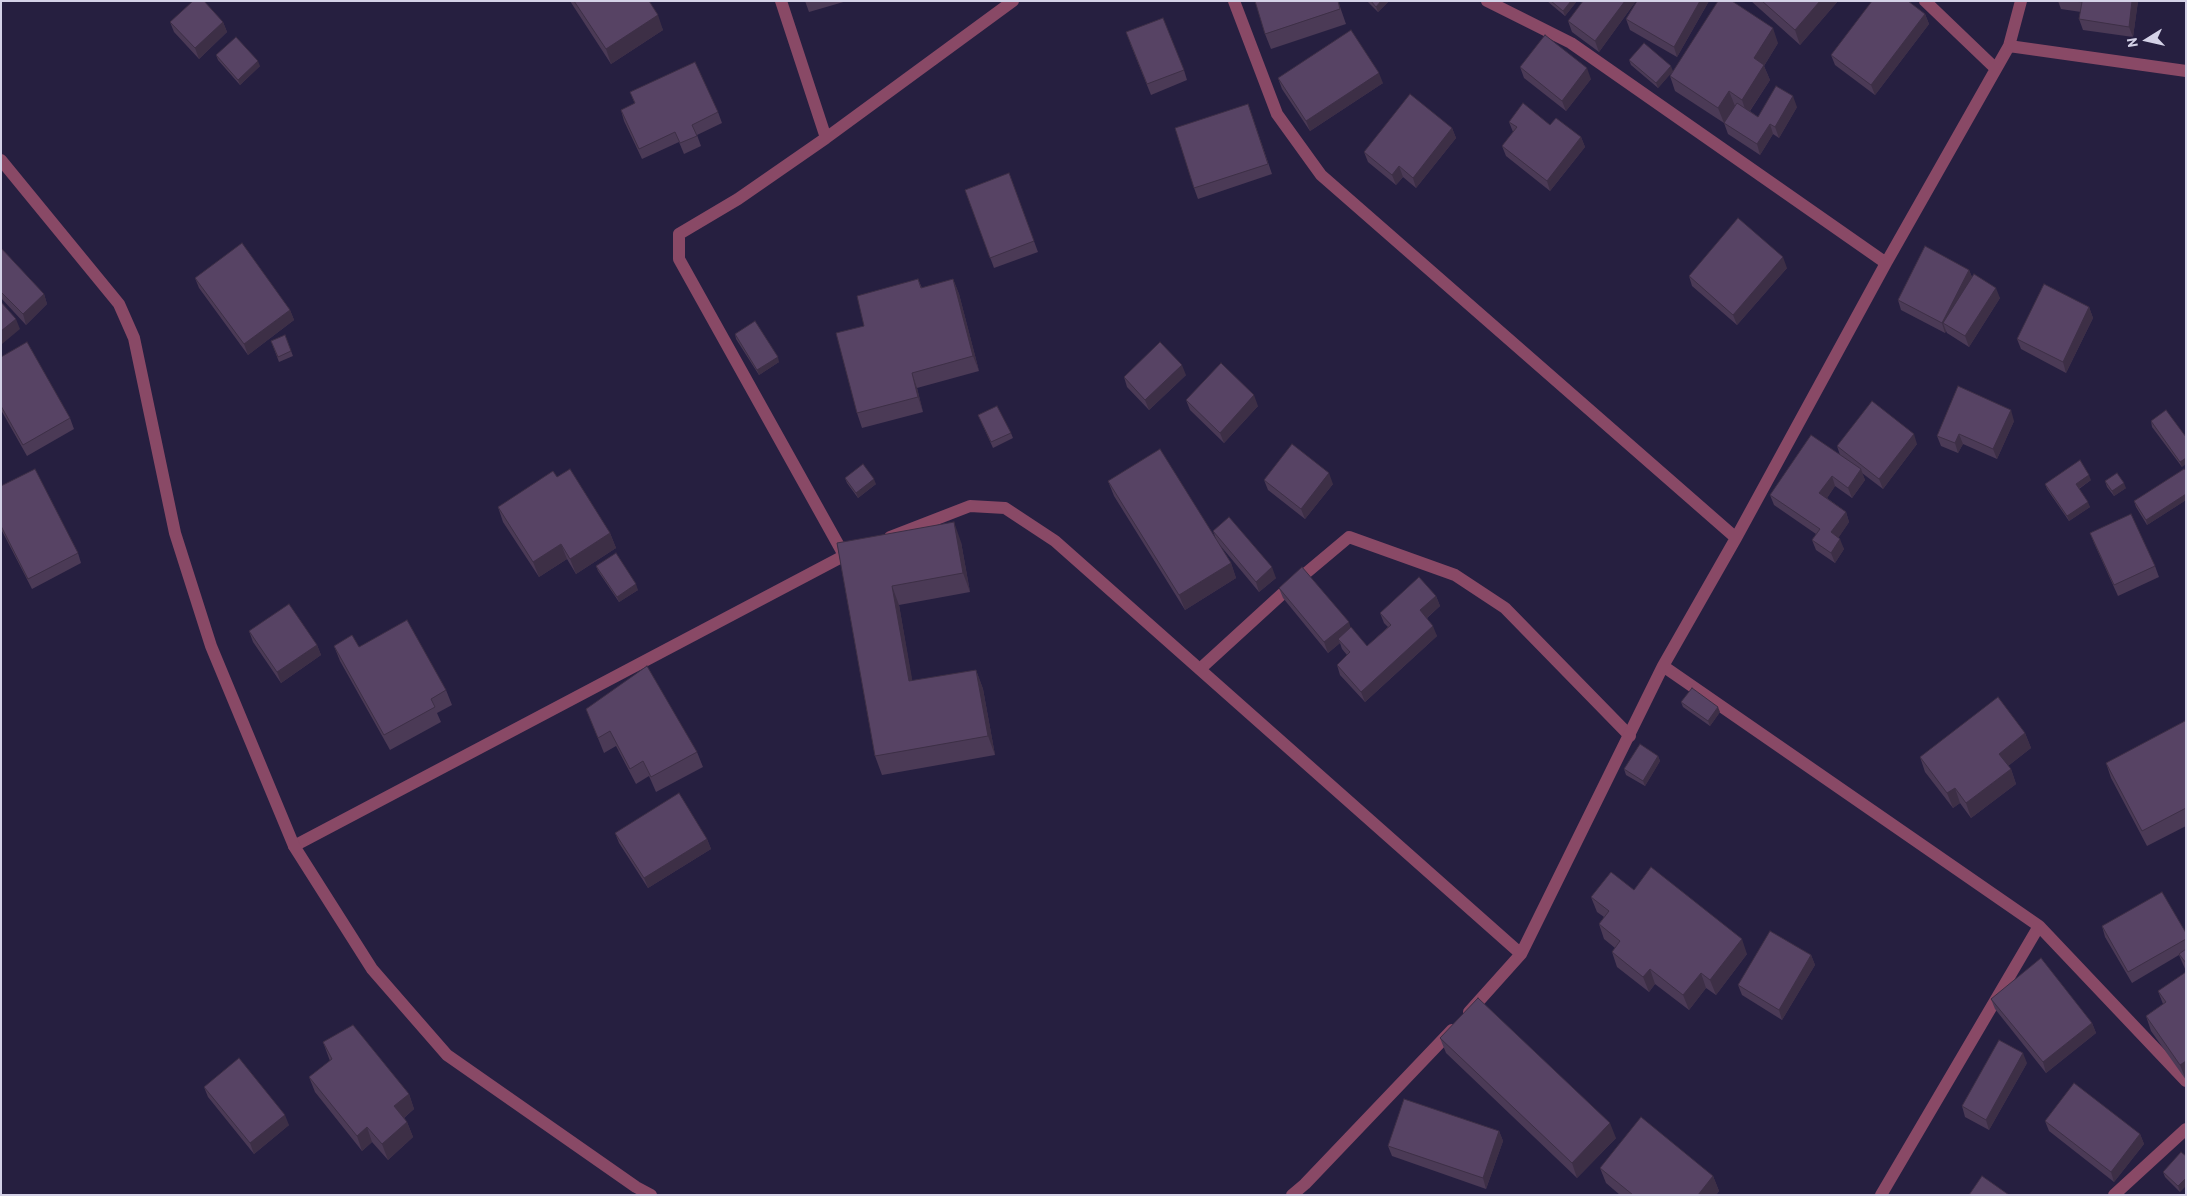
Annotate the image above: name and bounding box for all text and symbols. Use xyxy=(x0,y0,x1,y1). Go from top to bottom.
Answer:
north arrow xyxy=(2122,15,2172,65)
text: N xyxy=(2123,37,2141,49)

